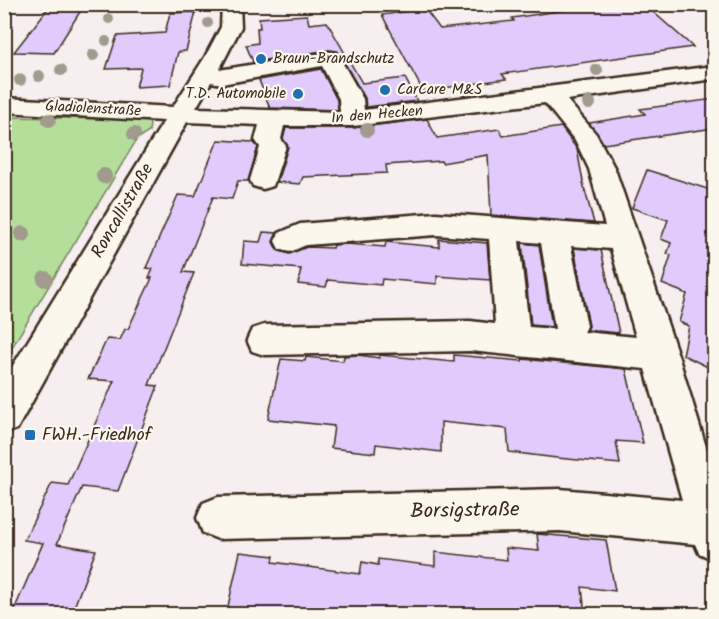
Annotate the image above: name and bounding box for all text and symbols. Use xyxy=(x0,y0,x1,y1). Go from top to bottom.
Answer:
place label: Braun-Brandschutz xyxy=(273,47,395,71)
marker: Braun-Brandschutz xyxy=(254,52,268,66)
place label: CarCare M&S xyxy=(397,78,482,102)
place label: T.D. Automobile xyxy=(186,82,286,106)
marker: CarCare M&S xyxy=(378,83,392,97)
marker: T.D. Automobile xyxy=(291,87,305,101)
street label: Gladiolenstraße xyxy=(45,95,142,124)
street label: In den Hecken xyxy=(330,99,424,131)
street label: Roncallistraße xyxy=(84,158,162,264)
place label: FWH.-Friedhof xyxy=(42,421,154,450)
marker: FWH.-Friedhof xyxy=(23,428,37,442)
street label: Borsigstraße xyxy=(410,494,521,528)

